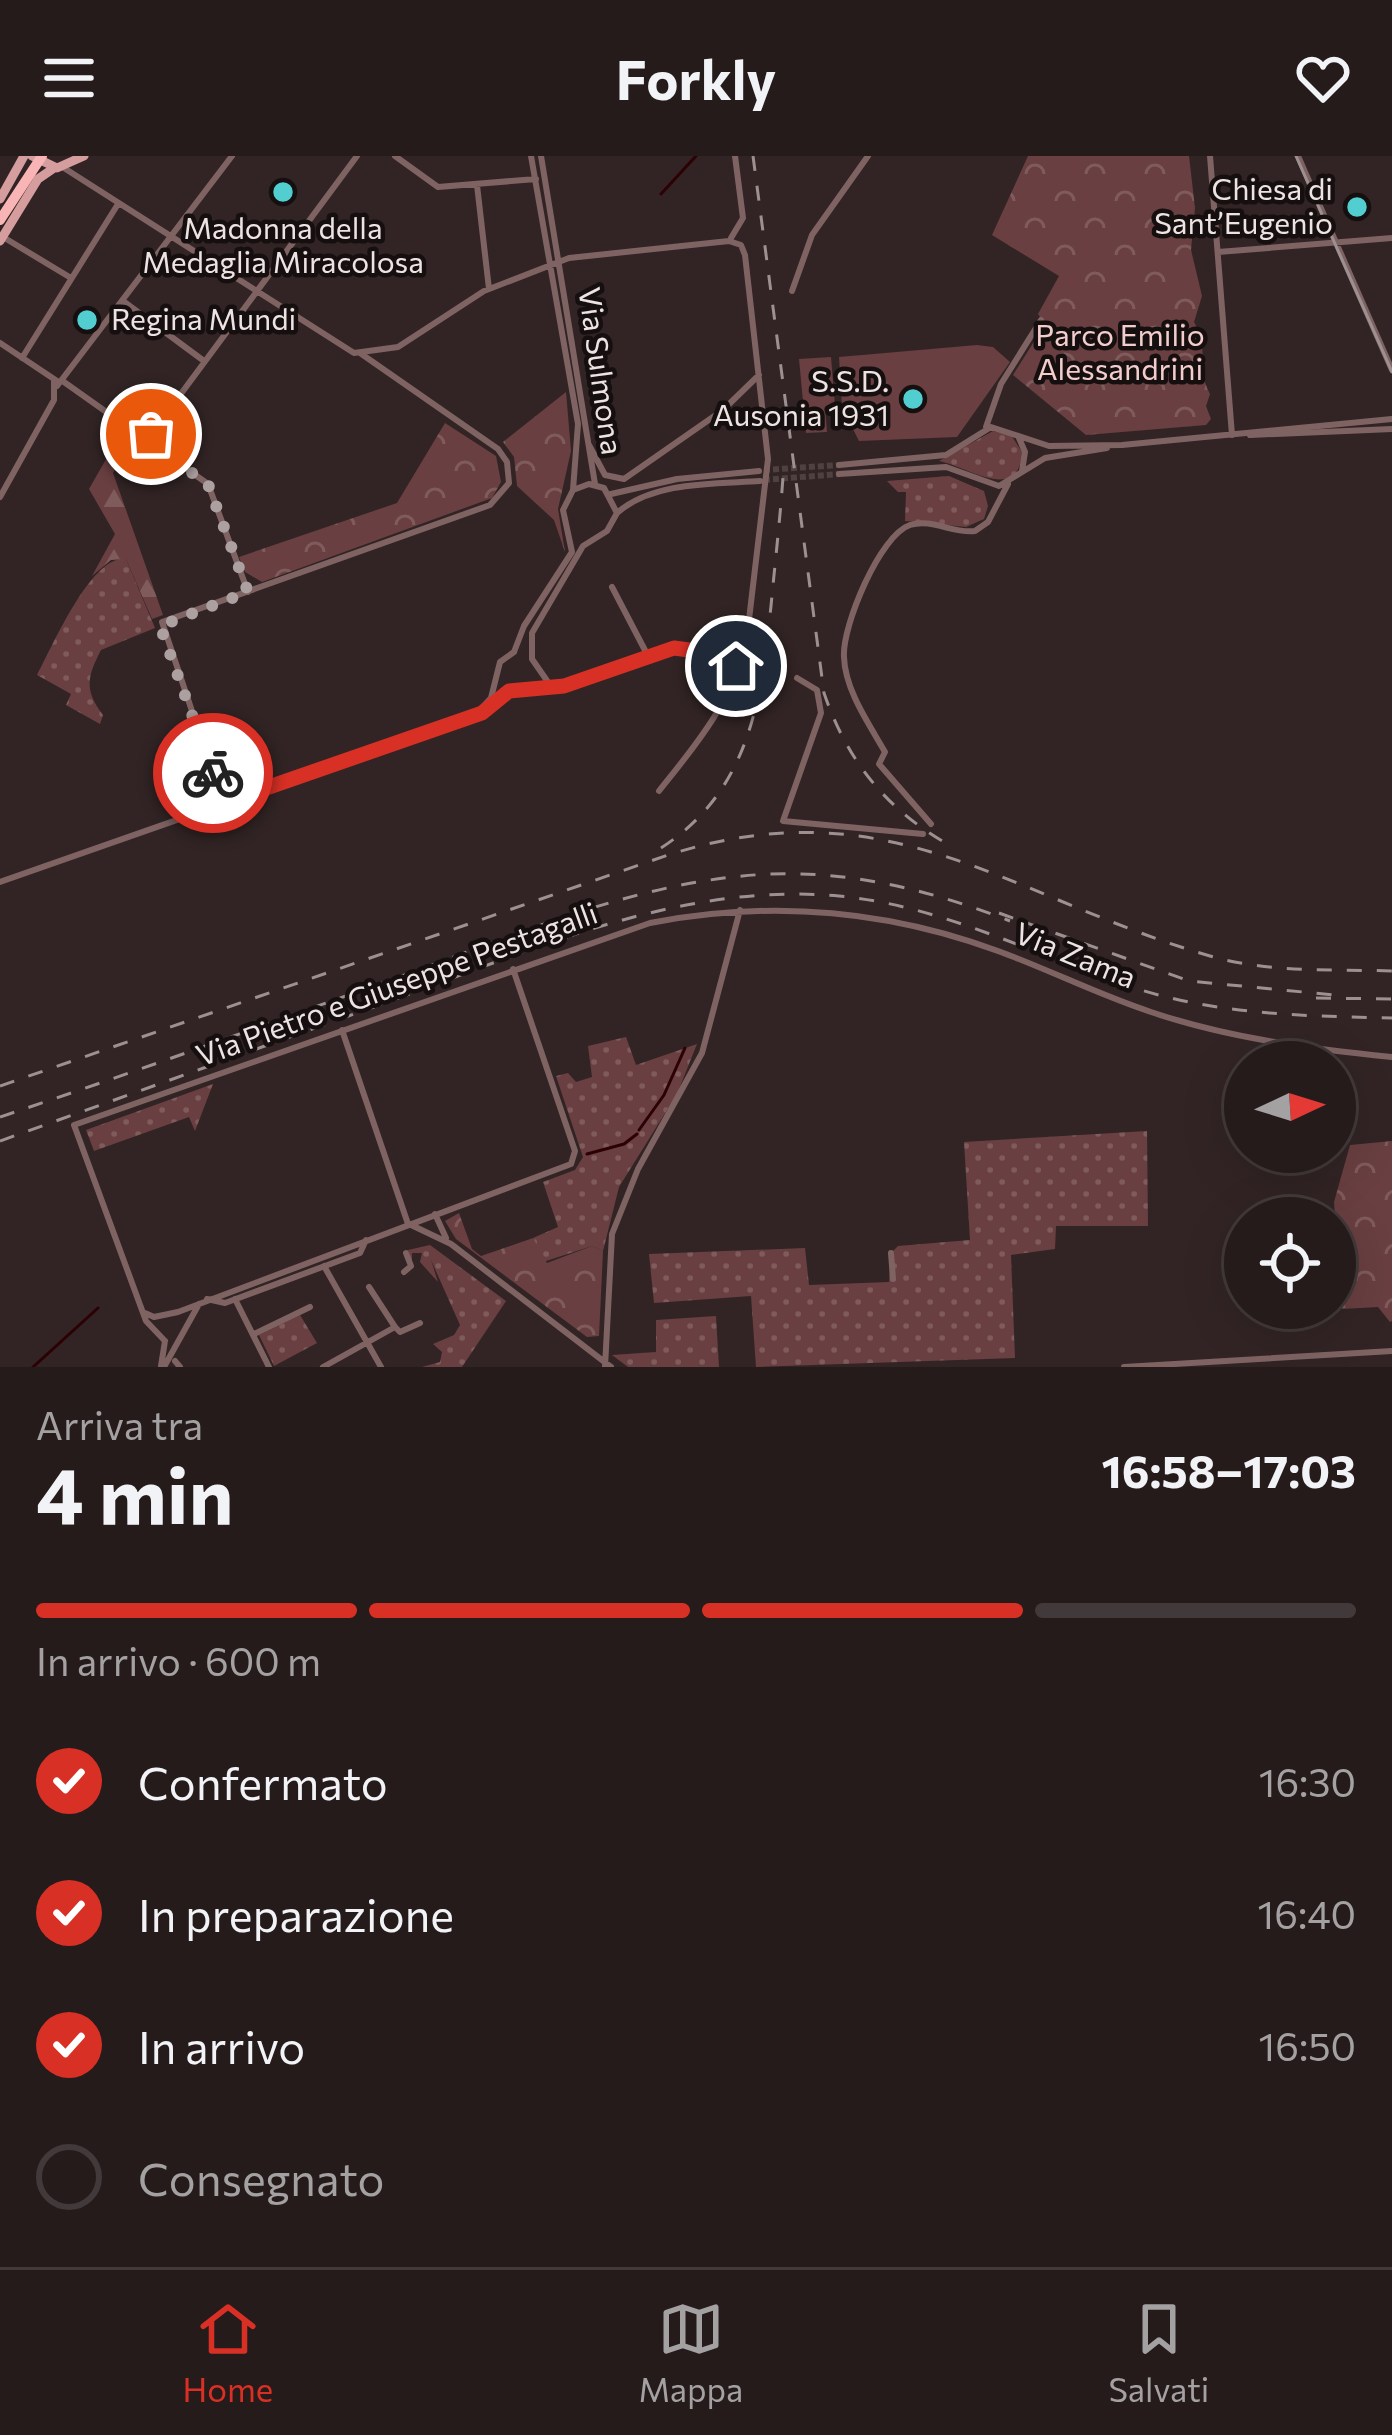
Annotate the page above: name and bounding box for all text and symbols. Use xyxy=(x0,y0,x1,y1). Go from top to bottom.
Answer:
icon: menu xyxy=(36,45,102,111)
text: Forkly xyxy=(616,45,776,111)
icon: heart xyxy=(1290,45,1356,111)
place label: Chiesa di Sant’Eugenio xyxy=(1154,169,1333,240)
marker: Madonna della Medaglia Miracolosa xyxy=(270,179,296,205)
marker: Chiesa di Sant’Eugenio xyxy=(1344,194,1370,220)
place label: Madonna della Medaglia Miracolosa xyxy=(142,208,424,279)
street label: Via Sulmona xyxy=(572,285,633,457)
place label: Regina Mundi xyxy=(111,299,296,336)
marker: Regina Mundi xyxy=(74,307,100,333)
park label: Parco Emilio Alessandrini xyxy=(1035,315,1205,386)
place label: S.S.D. Ausonia 1931 xyxy=(713,361,889,432)
pin xyxy=(100,383,202,485)
marker: S.S.D. Ausonia 1931 xyxy=(900,386,926,412)
icon: bag xyxy=(118,401,184,467)
pin xyxy=(685,615,787,717)
icon: home xyxy=(703,633,769,699)
courier xyxy=(153,713,273,833)
icon: bike xyxy=(180,740,246,806)
street label: Via Pietro e Giuseppe Pestagalli xyxy=(190,893,602,1073)
street label: Via Zama xyxy=(1010,913,1142,995)
north arrow xyxy=(1224,1041,1356,1173)
map controls xyxy=(1224,1041,1356,1329)
button: locate xyxy=(1224,1197,1356,1329)
text: Arriva tra xyxy=(36,1400,203,1448)
text: 16:58–17:03 xyxy=(1101,1442,1356,1497)
text: 4 min xyxy=(36,1445,234,1540)
text: In arrivo · 600 m xyxy=(36,1636,321,1684)
icon: check xyxy=(36,1748,102,1814)
text: Confermato xyxy=(138,1754,388,1809)
text: 16:30 xyxy=(1259,1757,1356,1805)
icon: check xyxy=(36,1880,102,1946)
text: In preparazione xyxy=(138,1886,454,1941)
text: 16:40 xyxy=(1258,1889,1356,1937)
icon: check xyxy=(36,2012,102,2078)
text: In arrivo xyxy=(138,2018,305,2073)
text: 16:50 xyxy=(1259,2021,1356,2069)
text: Consegnato xyxy=(138,2150,384,2205)
tab: Home xyxy=(183,2296,273,2409)
tab: Mappa xyxy=(638,2296,743,2409)
tab: Salvati xyxy=(1108,2296,1209,2409)

